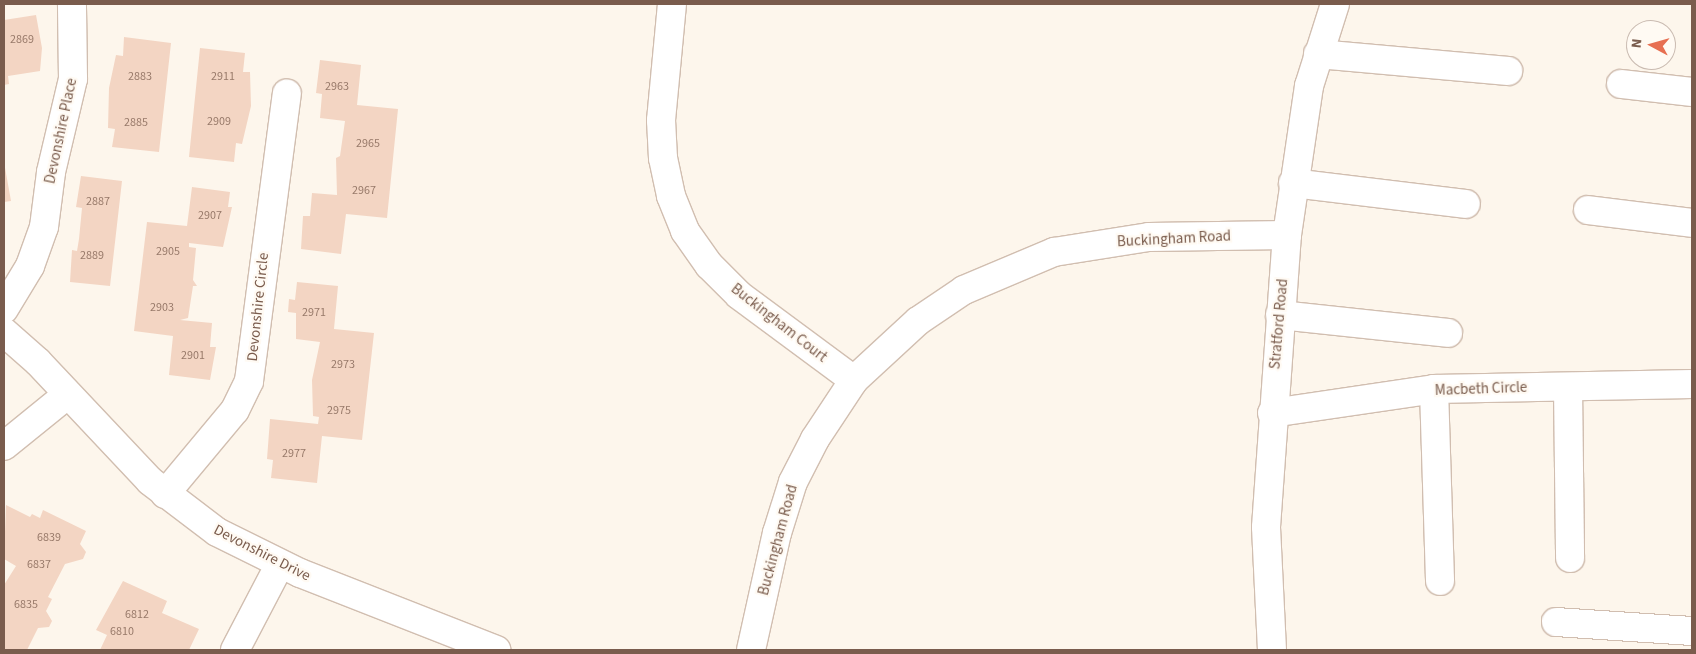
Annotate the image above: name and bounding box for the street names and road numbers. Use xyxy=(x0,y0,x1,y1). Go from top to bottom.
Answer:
street label: Devonshire Place xyxy=(41,77,81,185)
street label: Buckingham Road xyxy=(1117,227,1231,251)
street label: Devonshire Circle xyxy=(243,252,273,362)
street label: Stratford Road xyxy=(1266,278,1292,370)
street label: Buckingham Court xyxy=(727,280,831,366)
street label: Macbeth Circle xyxy=(1434,378,1528,400)
street label: Buckingham Road xyxy=(755,483,801,597)
street label: Devonshire Drive xyxy=(211,521,313,585)

